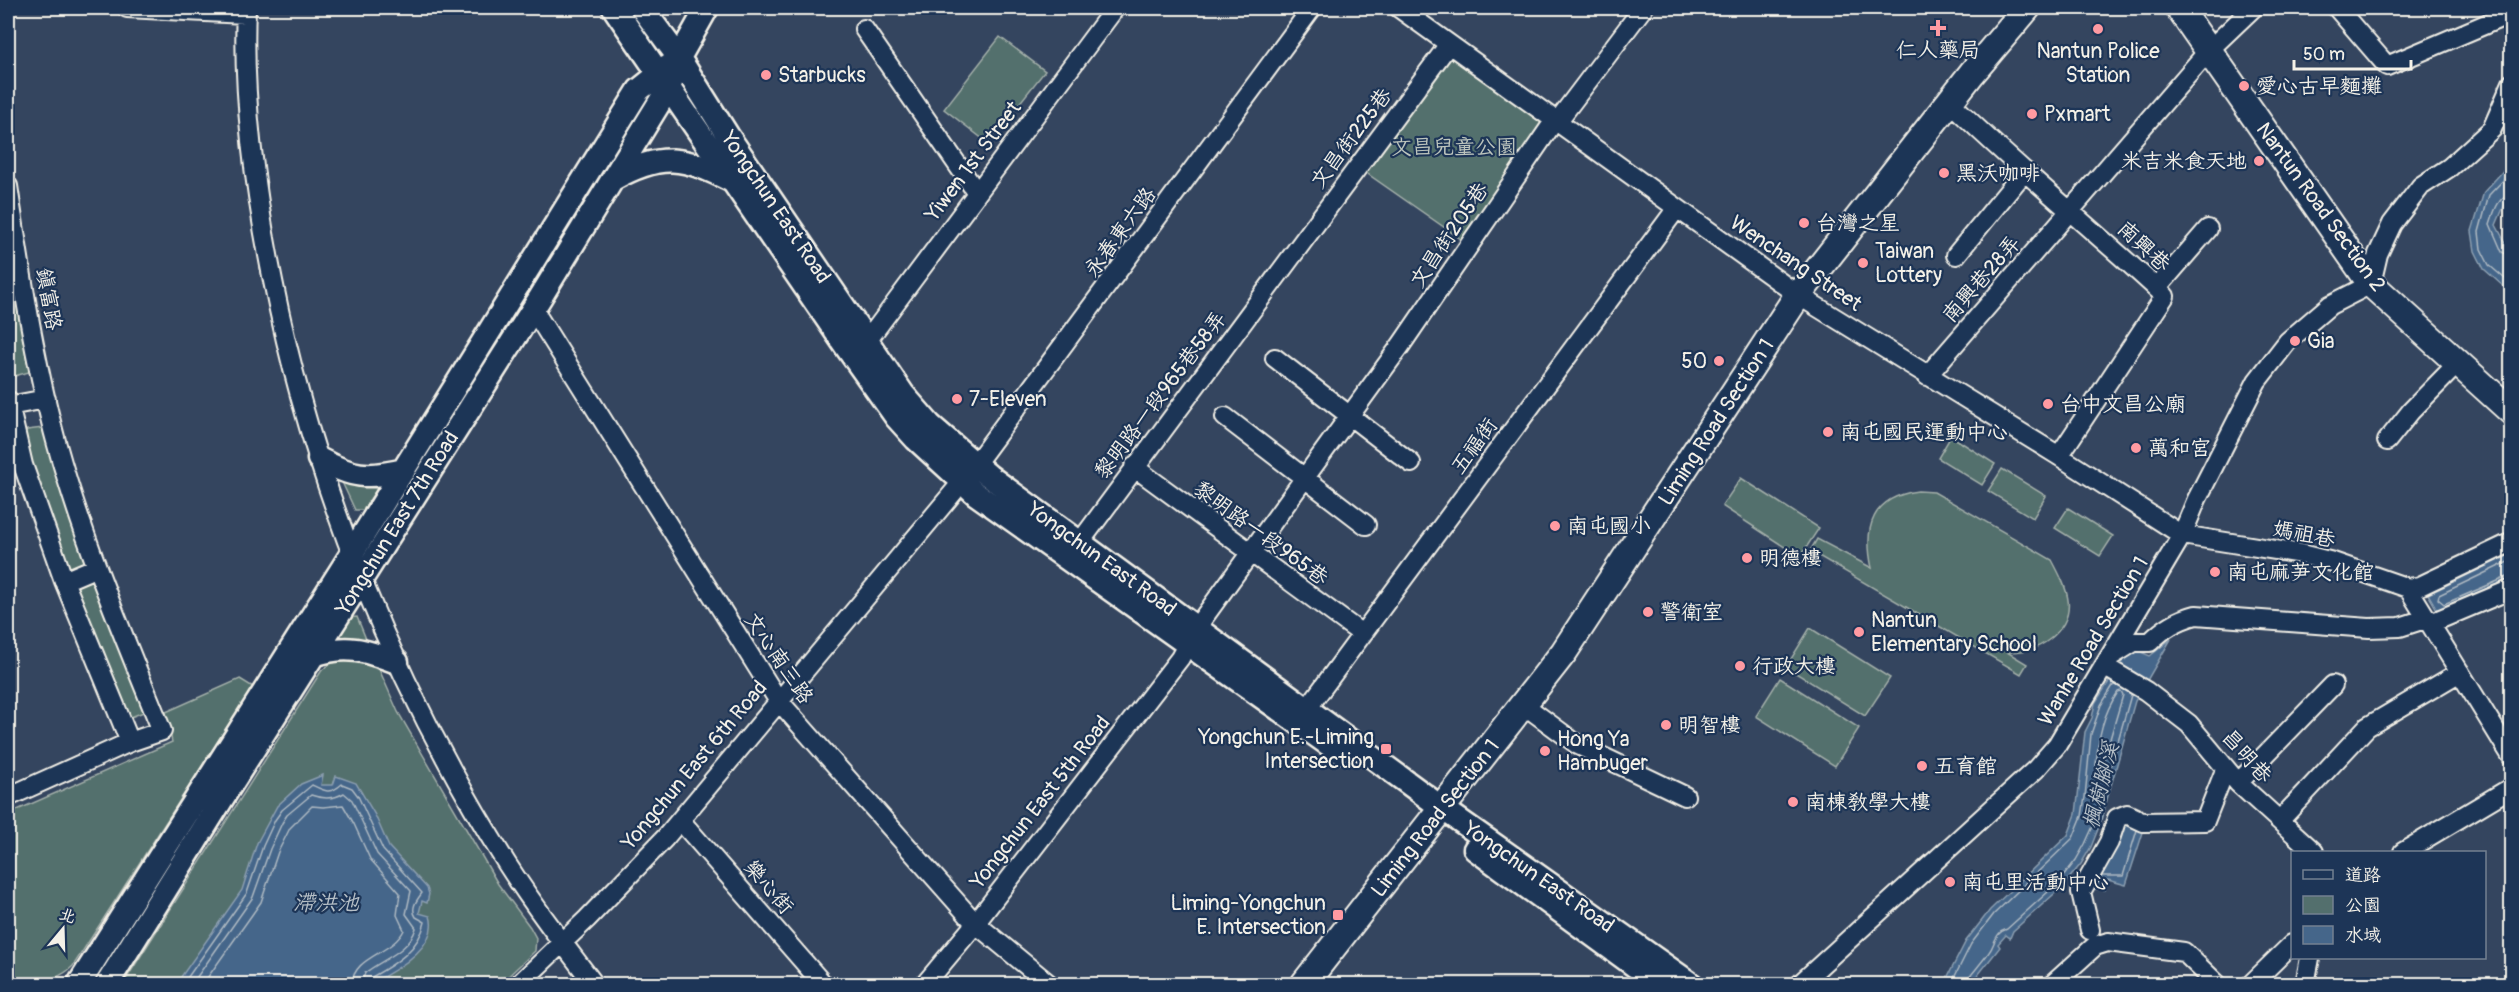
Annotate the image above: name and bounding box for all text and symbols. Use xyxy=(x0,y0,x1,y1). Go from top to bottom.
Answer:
marker: 仁人藥局 xyxy=(1931,21,1945,35)
marker: Nantun Police Station xyxy=(2091,22,2105,36)
scale bar xyxy=(2294,33,2411,71)
place label: 仁人藥局 xyxy=(1896,37,1980,64)
place label: Nantun Police Station xyxy=(2036,38,2160,89)
text: 50 m xyxy=(2303,43,2345,66)
place label: Starbucks xyxy=(778,62,866,89)
marker: Starbucks xyxy=(759,68,773,82)
place label: 愛心古早麵攤 xyxy=(2256,73,2382,100)
marker: 愛心古早麵攤 xyxy=(2237,79,2251,93)
street label: 文昌街225巷 xyxy=(1305,83,1398,194)
street label: Yiwen 1st Street xyxy=(919,95,1028,228)
place label: Pxmart xyxy=(2044,101,2111,128)
marker: Pxmart xyxy=(2025,107,2039,121)
street label: Nantun Road Section 2 xyxy=(2250,117,2391,297)
street label: Yongchun East Road xyxy=(714,125,837,289)
park label: 文昌兒童公園 xyxy=(1391,134,1517,161)
place label: 米吉米食天地 xyxy=(2121,148,2247,175)
marker: 米吉米食天地 xyxy=(2252,154,2266,168)
place label: 黑沃咖啡 xyxy=(1956,160,2040,187)
marker: 黑沃咖啡 xyxy=(1937,166,1951,180)
street label: 文昌街205巷 xyxy=(1404,177,1495,293)
street label: 永春東六路 xyxy=(1079,182,1162,283)
street label: Wenchang Street xyxy=(1725,209,1867,318)
place label: 台灣之星 xyxy=(1816,210,1900,237)
street label: 南興巷 xyxy=(2111,215,2176,278)
marker: 台灣之星 xyxy=(1797,216,1811,230)
street label: 南興巷28弄 xyxy=(1936,230,2026,328)
place label: Taiwan Lottery xyxy=(1875,238,1942,289)
marker: Taiwan Lottery xyxy=(1856,256,1870,270)
street label: 鎮富路 xyxy=(30,266,67,332)
street label: 黎明路一段965巷58弄 xyxy=(1088,306,1232,485)
place label: Gia xyxy=(2307,328,2334,355)
street label: Liming Road Section 1 xyxy=(1652,334,1780,511)
marker: Gia xyxy=(2288,334,2302,348)
place label: 50 xyxy=(1681,348,1707,375)
marker: 50 xyxy=(1712,354,1726,368)
place label: 7-Eleven xyxy=(969,386,1047,413)
place label: 台中文昌公廟 xyxy=(2060,391,2186,418)
marker: 7-Eleven xyxy=(950,392,964,406)
marker: 台中文昌公廟 xyxy=(2041,397,2055,411)
street label: 五福街 xyxy=(1445,413,1504,480)
place label: 南屯國民運動中心 xyxy=(1840,419,2008,446)
marker: 南屯國民運動中心 xyxy=(1821,425,1835,439)
street label: Yongchun East 7th Road xyxy=(329,426,465,621)
place label: 萬和宮 xyxy=(2148,435,2211,462)
marker: 萬和宮 xyxy=(2129,441,2143,455)
street label: 黎明路一段965巷 xyxy=(1188,475,1334,591)
street label: Yongchun East Road xyxy=(1021,496,1182,623)
place label: 南屯國小 xyxy=(1567,513,1651,540)
street label: 媽祖巷 xyxy=(2270,515,2337,554)
marker: 南屯國小 xyxy=(1548,519,1562,533)
place label: 明德樓 xyxy=(1759,545,1822,572)
marker: 明德樓 xyxy=(1740,551,1754,565)
street label: Wanhe Road Section 1 xyxy=(2032,552,2155,731)
place label: 南屯麻芛文化館 xyxy=(2227,559,2374,586)
marker: 南屯麻芛文化館 xyxy=(2208,565,2222,579)
place label: 警衛室 xyxy=(1660,599,1723,626)
marker: 警衛室 xyxy=(1641,605,1655,619)
street label: 文心南三路 xyxy=(738,607,819,709)
place label: Nantun Elementary School xyxy=(1871,607,2037,658)
marker: Nantun Elementary School xyxy=(1852,625,1866,639)
place label: 行政大樓 xyxy=(1752,653,1836,680)
marker: 行政大樓 xyxy=(1733,659,1747,673)
street label: Yongchun East 6th Road xyxy=(615,675,773,856)
street label: Yongchun East 5th Road xyxy=(964,710,1116,895)
place label: 明智樓 xyxy=(1678,712,1741,739)
marker: 明智樓 xyxy=(1659,718,1673,732)
place label: Yongchun E.-Liming Intersection xyxy=(1197,724,1374,775)
street label: 昌明巷 xyxy=(2216,724,2278,789)
place label: Hong Ya Hambuger xyxy=(1557,726,1648,777)
street label: Liming Road Section 1 xyxy=(1365,734,1506,903)
water label: 楓樹腳溪 xyxy=(2077,738,2125,831)
marker: Yongchun E.-Liming Intersection xyxy=(1379,742,1393,756)
marker: Hong Ya Hambuger xyxy=(1538,744,1552,758)
place label: 五育館 xyxy=(1934,753,1997,780)
marker: 五育館 xyxy=(1915,759,1929,773)
place label: 南棟教學大樓 xyxy=(1805,789,1931,816)
marker: 南棟教學大樓 xyxy=(1786,795,1800,809)
street label: Yongchun East Road xyxy=(1457,815,1619,939)
legend xyxy=(2291,851,2486,959)
street label: 樂心街 xyxy=(738,855,799,920)
text: 道路 xyxy=(2345,864,2381,887)
place label: 南屯里活動中心 xyxy=(1962,869,2109,896)
marker: 南屯里活動中心 xyxy=(1943,875,1957,889)
water label: 滯洪池 xyxy=(293,889,360,917)
place label: Liming-Yongchun E. Intersection xyxy=(1171,890,1326,941)
text: 公園 xyxy=(2345,894,2381,917)
north arrow xyxy=(33,899,93,959)
text: 北 xyxy=(57,904,78,928)
marker: Liming-Yongchun E. Intersection xyxy=(1331,908,1345,922)
text: 水域 xyxy=(2345,924,2381,947)

